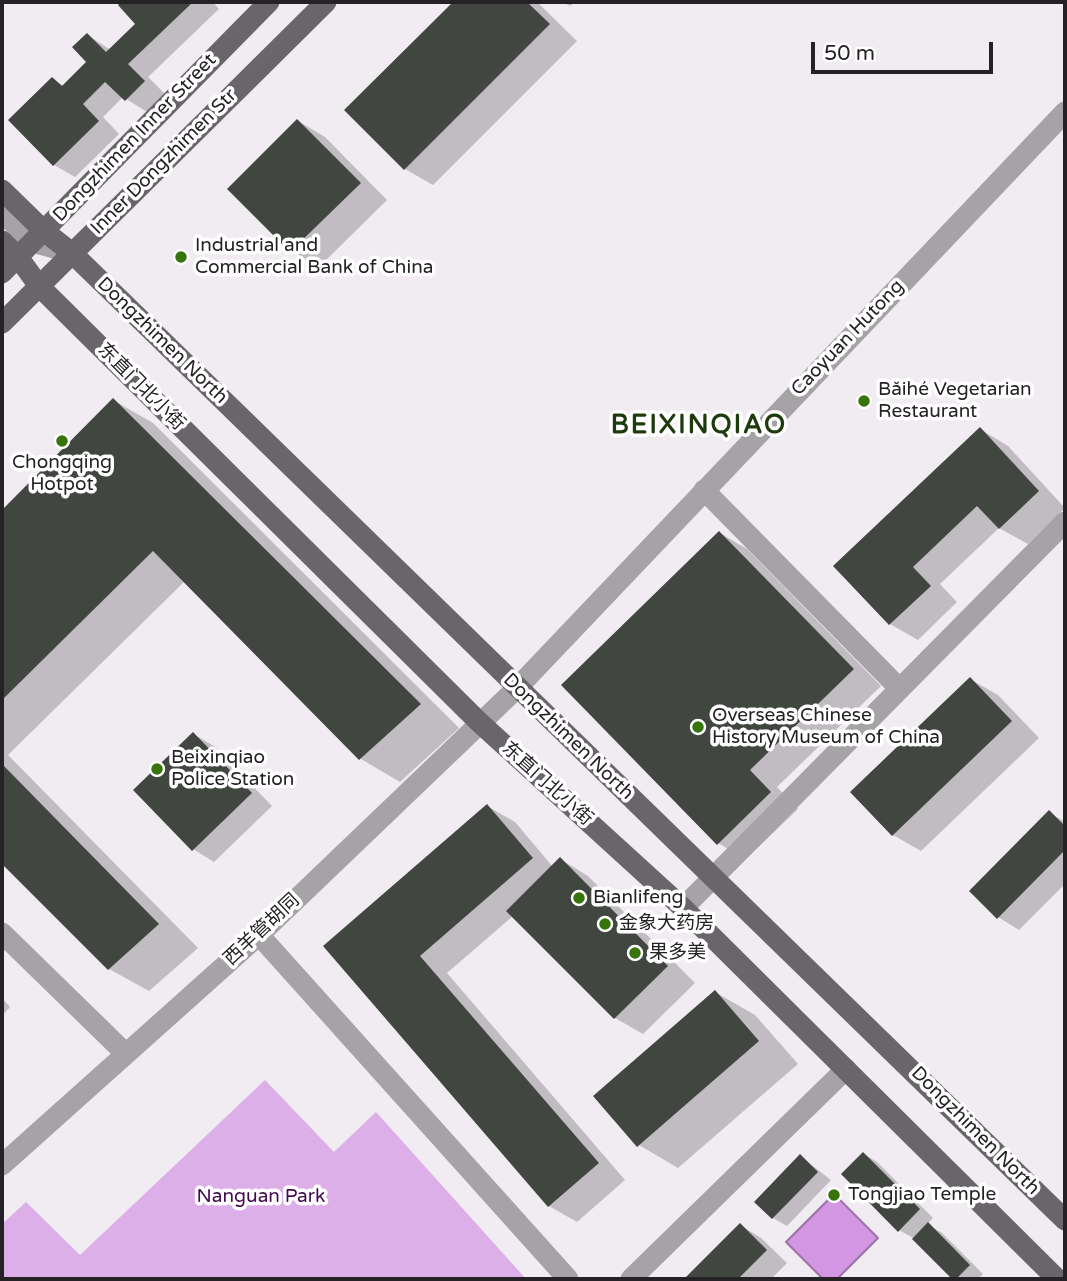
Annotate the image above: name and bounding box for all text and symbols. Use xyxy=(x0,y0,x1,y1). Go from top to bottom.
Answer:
scale bar xyxy=(815,28,997,72)
text: 50 m xyxy=(824,41,875,66)
street label: Dongzhimen Inner Street xyxy=(49,49,221,227)
street label: Inner Dongzhimen Str xyxy=(86,84,242,240)
place label: Industrial and Commercial Bank of China xyxy=(195,235,433,279)
marker: Industrial and Commercial Bank of China xyxy=(173,249,189,265)
street label: Dongzhimen North xyxy=(92,273,232,409)
street label: Caoyuan Hutong xyxy=(787,275,909,401)
street label: 东直门北小街 xyxy=(93,339,189,435)
place label: Bǎihé Vegetarian Restaurant xyxy=(878,379,1032,423)
marker: Bǎihé Vegetarian Restaurant xyxy=(856,393,872,409)
district label: BEIXINQIAO xyxy=(612,410,786,442)
marker: Chongqing Hotpot xyxy=(54,433,70,449)
place label: Chongqing Hotpot xyxy=(12,452,112,496)
street label: Dongzhimen North xyxy=(498,669,638,805)
place label: Overseas Chinese History Museum of China xyxy=(712,705,940,749)
marker: Overseas Chinese History Museum of China xyxy=(690,719,706,735)
street label: 东直门北小街 xyxy=(497,737,597,831)
place label: Beixinqiao Police Station xyxy=(171,747,294,791)
marker: Beixinqiao Police Station xyxy=(149,761,165,777)
place label: Bianlifeng xyxy=(593,887,683,909)
street label: 西羊管胡同 xyxy=(219,889,305,971)
marker: Bianlifeng xyxy=(571,890,587,906)
place label: 金象大药房 xyxy=(619,913,714,935)
marker: 金象大药房 xyxy=(597,916,613,932)
place label: 果多美 xyxy=(649,942,706,964)
marker: 果多美 xyxy=(627,945,643,961)
street label: Dongzhimen North xyxy=(906,1062,1044,1200)
place label: Tongjiao Temple xyxy=(848,1184,996,1206)
park label: Nanguan Park xyxy=(197,1186,325,1208)
marker: Tongjiao Temple xyxy=(826,1187,842,1203)

